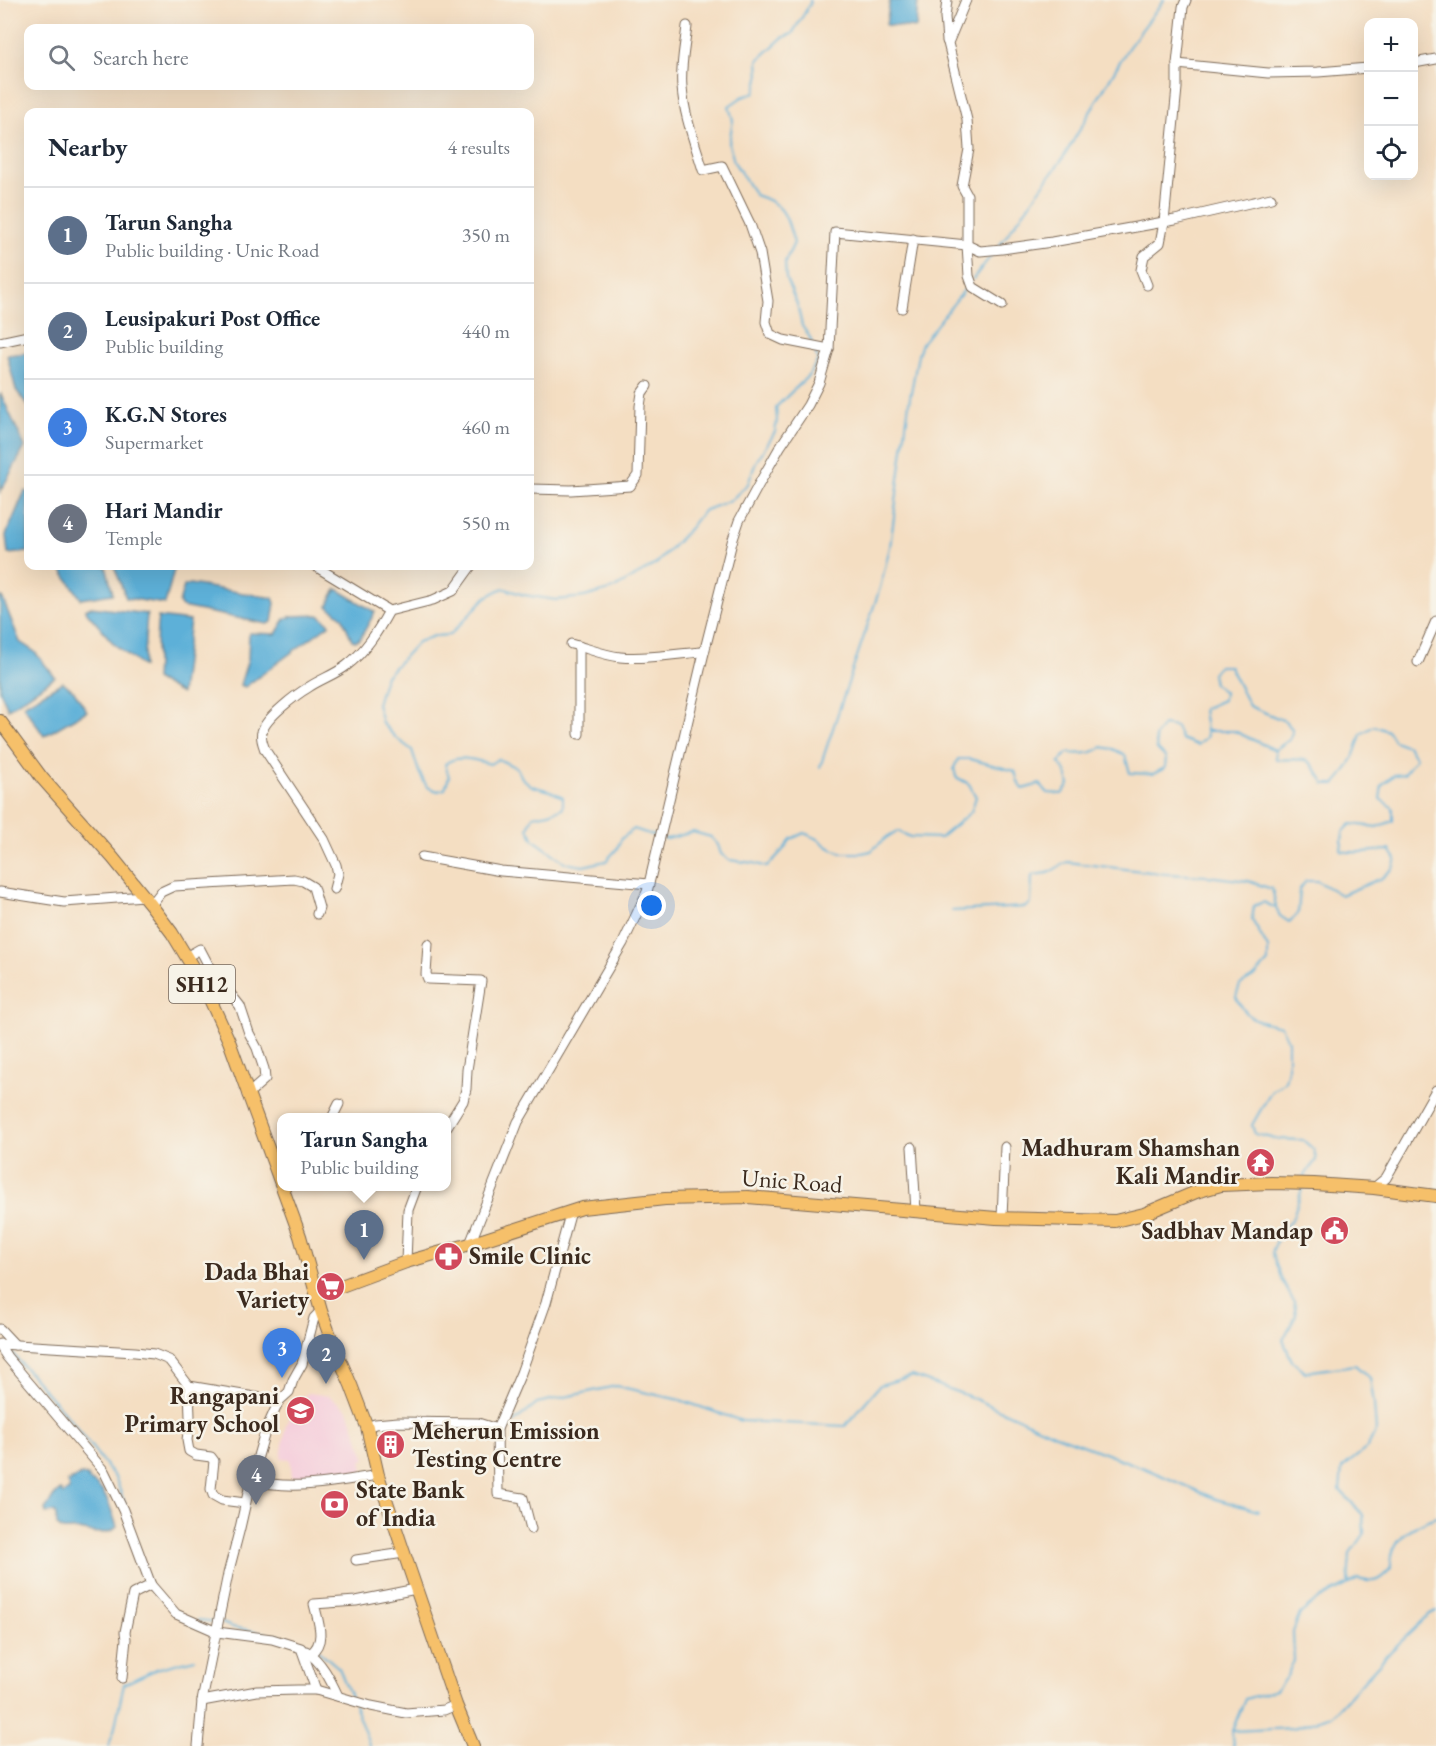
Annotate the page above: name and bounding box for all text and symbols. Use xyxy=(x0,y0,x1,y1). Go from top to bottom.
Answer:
map controls xyxy=(1364,18,1418,180)
button: + xyxy=(1364,18,1418,72)
search box xyxy=(24,24,534,90)
icon: search xyxy=(45,41,78,74)
text: Search here xyxy=(93,43,188,72)
button: − xyxy=(1364,72,1418,126)
button: locate xyxy=(1364,126,1418,180)
text: Nearby xyxy=(48,130,128,164)
text: 4 results xyxy=(447,134,510,160)
text: Tarun Sangha xyxy=(105,208,232,237)
text: 1 xyxy=(62,222,73,248)
text: 350 m xyxy=(462,222,510,248)
text: Public building · Unic Road xyxy=(105,237,319,263)
text: Leusipakuri Post Office xyxy=(105,304,320,333)
text: 2 xyxy=(62,318,73,344)
text: 440 m xyxy=(462,318,510,344)
text: Public building xyxy=(105,333,223,359)
text: K.G.N Stores xyxy=(105,400,227,429)
text: 3 xyxy=(62,414,73,440)
text: 460 m xyxy=(462,414,510,440)
text: Supermarket xyxy=(105,429,203,455)
text: Hari Mandir xyxy=(105,496,223,525)
text: 4 xyxy=(62,510,73,536)
text: 550 m xyxy=(462,510,510,536)
text: Temple xyxy=(105,525,162,551)
your location xyxy=(637,891,666,920)
road number: SH12 xyxy=(169,965,235,1003)
popup xyxy=(277,1113,451,1191)
text: Tarun Sangha xyxy=(300,1125,428,1154)
place label: Madhuram Shamshan Kali Mandir xyxy=(1021,1132,1240,1191)
temple icon: Madhuram Shamshan Kali Mandir xyxy=(1245,1146,1277,1178)
text: Public building xyxy=(300,1154,419,1180)
street label: Unic Road xyxy=(741,1162,844,1200)
pin: 1 xyxy=(344,1210,384,1260)
place label: Sadbhav Mandap xyxy=(1141,1215,1313,1246)
public building icon: Sadbhav Mandap xyxy=(1318,1215,1350,1247)
pharmacy icon: Smile Clinic xyxy=(432,1240,464,1272)
place label: Smile Clinic xyxy=(469,1240,591,1271)
place label: Dada Bhai Variety xyxy=(205,1256,309,1316)
supermarket icon: Dada Bhai Variety xyxy=(314,1270,346,1302)
pin: 3 xyxy=(262,1328,302,1378)
pin: 2 xyxy=(306,1334,346,1384)
place label: Rangapani Primary School xyxy=(125,1380,279,1440)
school or university icon: Rangapani Primary School xyxy=(284,1394,316,1426)
place label: Meherun Emission Testing Centre xyxy=(412,1415,600,1475)
building icon: Meherun Emission Testing Centre xyxy=(375,1429,407,1461)
pin: 4 xyxy=(236,1456,276,1505)
place label: State Bank of India xyxy=(356,1474,465,1533)
bank icon: State Bank of India xyxy=(319,1488,351,1520)

